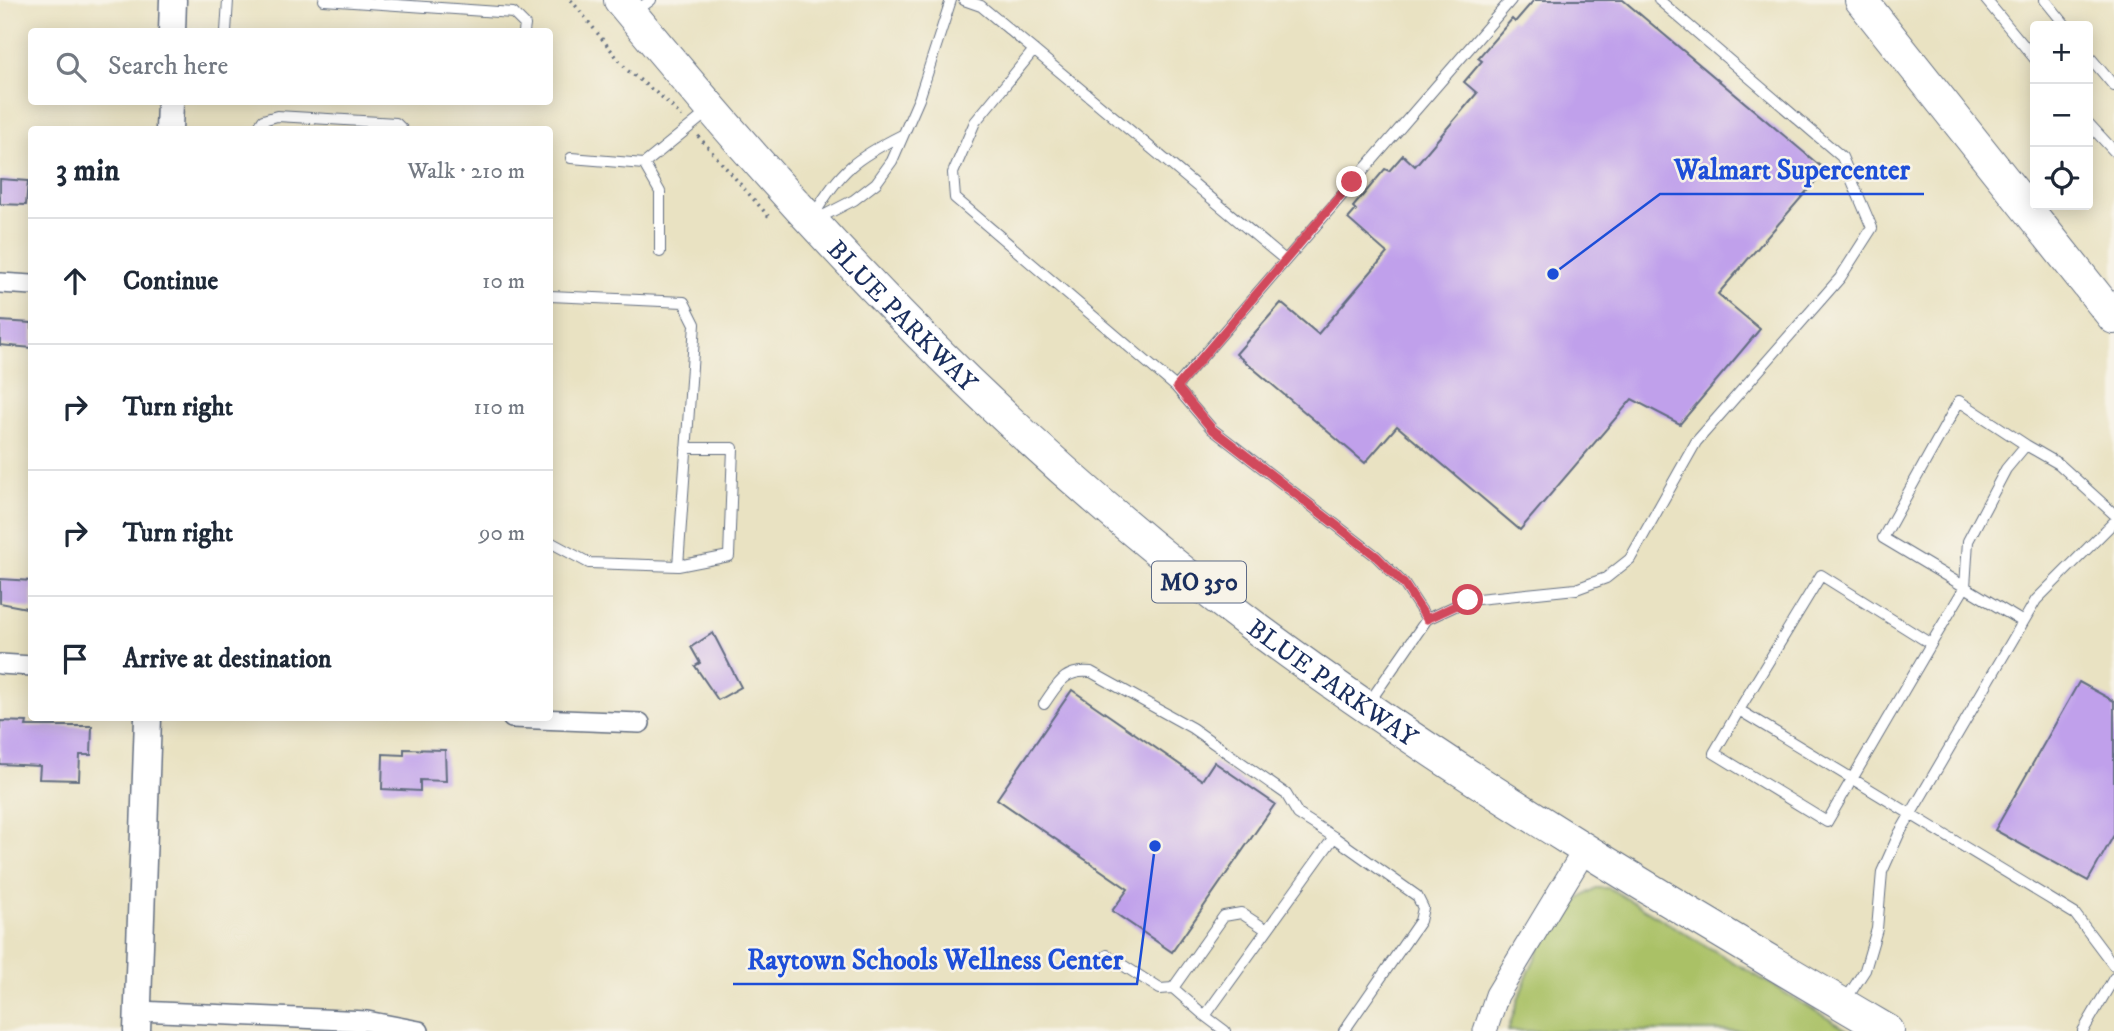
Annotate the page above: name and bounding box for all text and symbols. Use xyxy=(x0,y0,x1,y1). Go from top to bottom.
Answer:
map controls xyxy=(2030,21,2093,210)
button: + xyxy=(2030,21,2093,84)
search box xyxy=(28,28,553,105)
icon: search xyxy=(52,48,90,86)
text: Search here xyxy=(108,50,228,83)
button: − xyxy=(2030,84,2093,147)
callout: Walmart Supercenter xyxy=(1660,145,1924,194)
button: locate xyxy=(2030,147,2093,210)
text: 3 min xyxy=(56,153,120,190)
text: Walmart Supercenter xyxy=(1673,153,1911,188)
text: Walk · 210 m xyxy=(408,157,525,186)
route end xyxy=(1336,166,1367,197)
street label: BLUE PARKWAY xyxy=(820,234,984,400)
icon: ahead xyxy=(56,262,94,300)
text: Continue xyxy=(123,265,218,298)
text: 10 m xyxy=(482,267,525,296)
icon: right xyxy=(56,388,94,426)
text: Turn right xyxy=(123,391,233,424)
text: 110 m xyxy=(474,393,525,422)
icon: right xyxy=(56,514,94,552)
text: Turn right xyxy=(123,517,233,550)
text: 90 m xyxy=(479,519,525,548)
road number: MO 350 xyxy=(1152,562,1246,602)
route start xyxy=(1452,584,1483,615)
street label: BLUE PARKWAY xyxy=(1240,612,1424,755)
icon: arrive xyxy=(56,640,94,678)
text: Arrive at destination xyxy=(123,643,332,676)
callout: Raytown Schools Wellness Center xyxy=(733,935,1137,984)
text: Raytown Schools Wellness Center xyxy=(747,943,1124,978)

